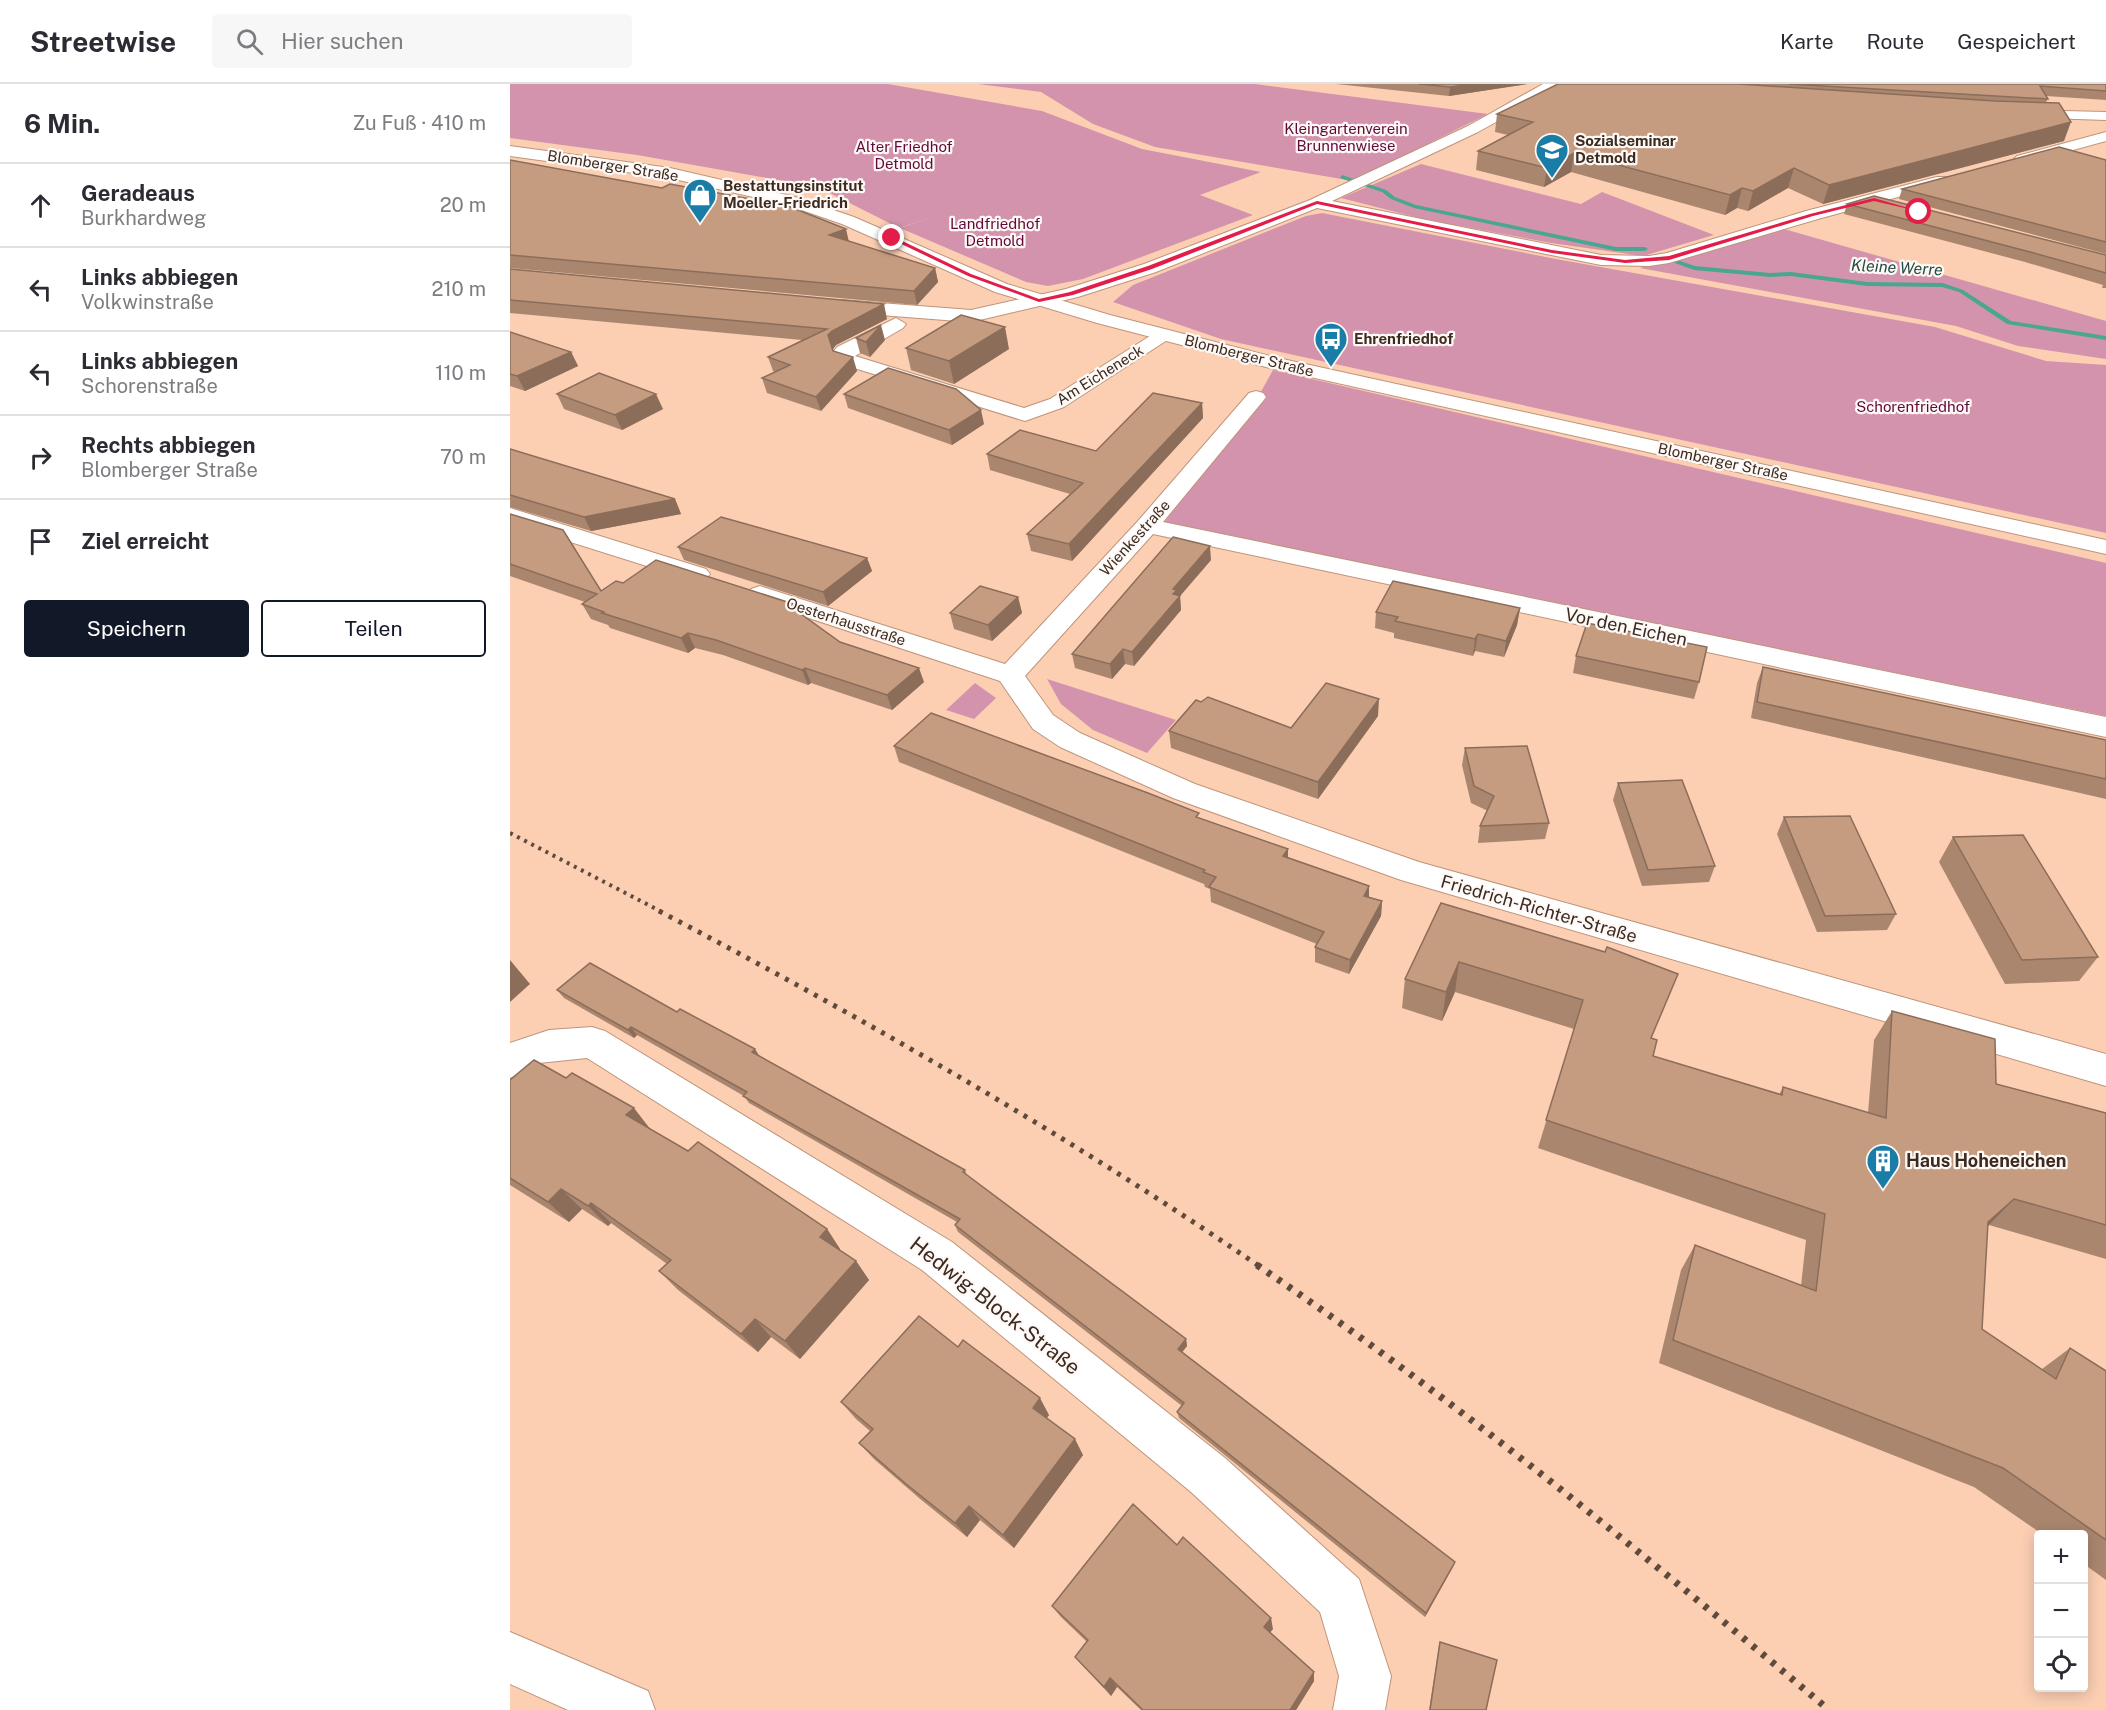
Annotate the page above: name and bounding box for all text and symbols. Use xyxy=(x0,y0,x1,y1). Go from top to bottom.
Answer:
search box xyxy=(212,14,632,68)
text: Streetwise xyxy=(30,25,176,58)
icon: search xyxy=(233,25,266,58)
text: Hier suchen xyxy=(281,28,403,54)
text: Karte xyxy=(1780,29,1834,54)
text: Route xyxy=(1867,29,1924,54)
text: Gespeichert xyxy=(1957,29,2076,54)
text: 6 Min. xyxy=(24,108,100,139)
text: Zu Fuß · 410 m xyxy=(352,111,486,135)
park label: Kleingartenverein Brunnenwiese xyxy=(1284,120,1408,154)
school or university icon: Sozialseminar Detmold xyxy=(1534,132,1570,179)
place label: Sozialseminar Detmold xyxy=(1575,132,1676,166)
park label: Alter Friedhof Detmold xyxy=(855,138,953,172)
street label: Blomberger Straße xyxy=(546,147,680,184)
shop icon: Bestattungsinstitut Moeller-Friedrich xyxy=(682,177,718,224)
place label: Bestattungsinstitut Moeller-Friedrich xyxy=(723,177,864,211)
text: Geradeaus xyxy=(81,180,195,206)
icon: ahead xyxy=(24,189,57,222)
text: 20 m xyxy=(440,193,486,217)
route start xyxy=(1905,198,1931,224)
text: Burkhardweg xyxy=(81,206,206,230)
park label: Landfriedhof Detmold xyxy=(950,215,1040,249)
route end xyxy=(878,224,904,250)
water label: Kleine Werre xyxy=(1851,256,1944,279)
text: Links abbiegen xyxy=(81,264,238,290)
icon: left xyxy=(24,273,57,306)
text: 210 m xyxy=(432,277,486,301)
text: Volkwinstraße xyxy=(81,290,214,314)
bus stop icon: Ehrenfriedhof xyxy=(1313,321,1349,368)
place label: Ehrenfriedhof xyxy=(1354,330,1453,347)
street label: Blomberger Straße xyxy=(1183,331,1316,380)
street label: Am Eicheneck xyxy=(1053,341,1146,408)
text: Links abbiegen xyxy=(81,348,238,374)
icon: left xyxy=(24,357,57,390)
text: 110 m xyxy=(435,361,486,385)
text: Schorenstraße xyxy=(81,374,218,398)
park label: Schorenfriedhof xyxy=(1856,398,1970,415)
text: Rechts abbiegen xyxy=(81,432,256,458)
street label: Blomberger Straße xyxy=(1656,439,1790,484)
icon: right xyxy=(24,441,57,474)
text: 70 m xyxy=(440,445,486,469)
text: Blomberger Straße xyxy=(81,458,258,482)
street label: Wienkestraße xyxy=(1096,496,1173,579)
icon: arrive xyxy=(24,525,57,558)
text: Ziel erreicht xyxy=(81,528,209,554)
street label: Oesterhausstraße xyxy=(784,594,908,649)
button: Speichern xyxy=(24,600,249,657)
button: Teilen xyxy=(261,600,486,657)
street label: Vor den Eichen xyxy=(1563,603,1689,650)
street label: Friedrich-Richter-Straße xyxy=(1438,870,1640,947)
building icon: Haus Hoheneichen xyxy=(1865,1143,1901,1190)
place label: Haus Hoheneichen xyxy=(1906,1150,2067,1171)
street label: Hedwig-Block-Straße xyxy=(905,1231,1085,1380)
map controls xyxy=(2034,1530,2088,1692)
button: + xyxy=(2034,1530,2088,1584)
button: − xyxy=(2034,1584,2088,1638)
button: locate xyxy=(2034,1638,2088,1692)

